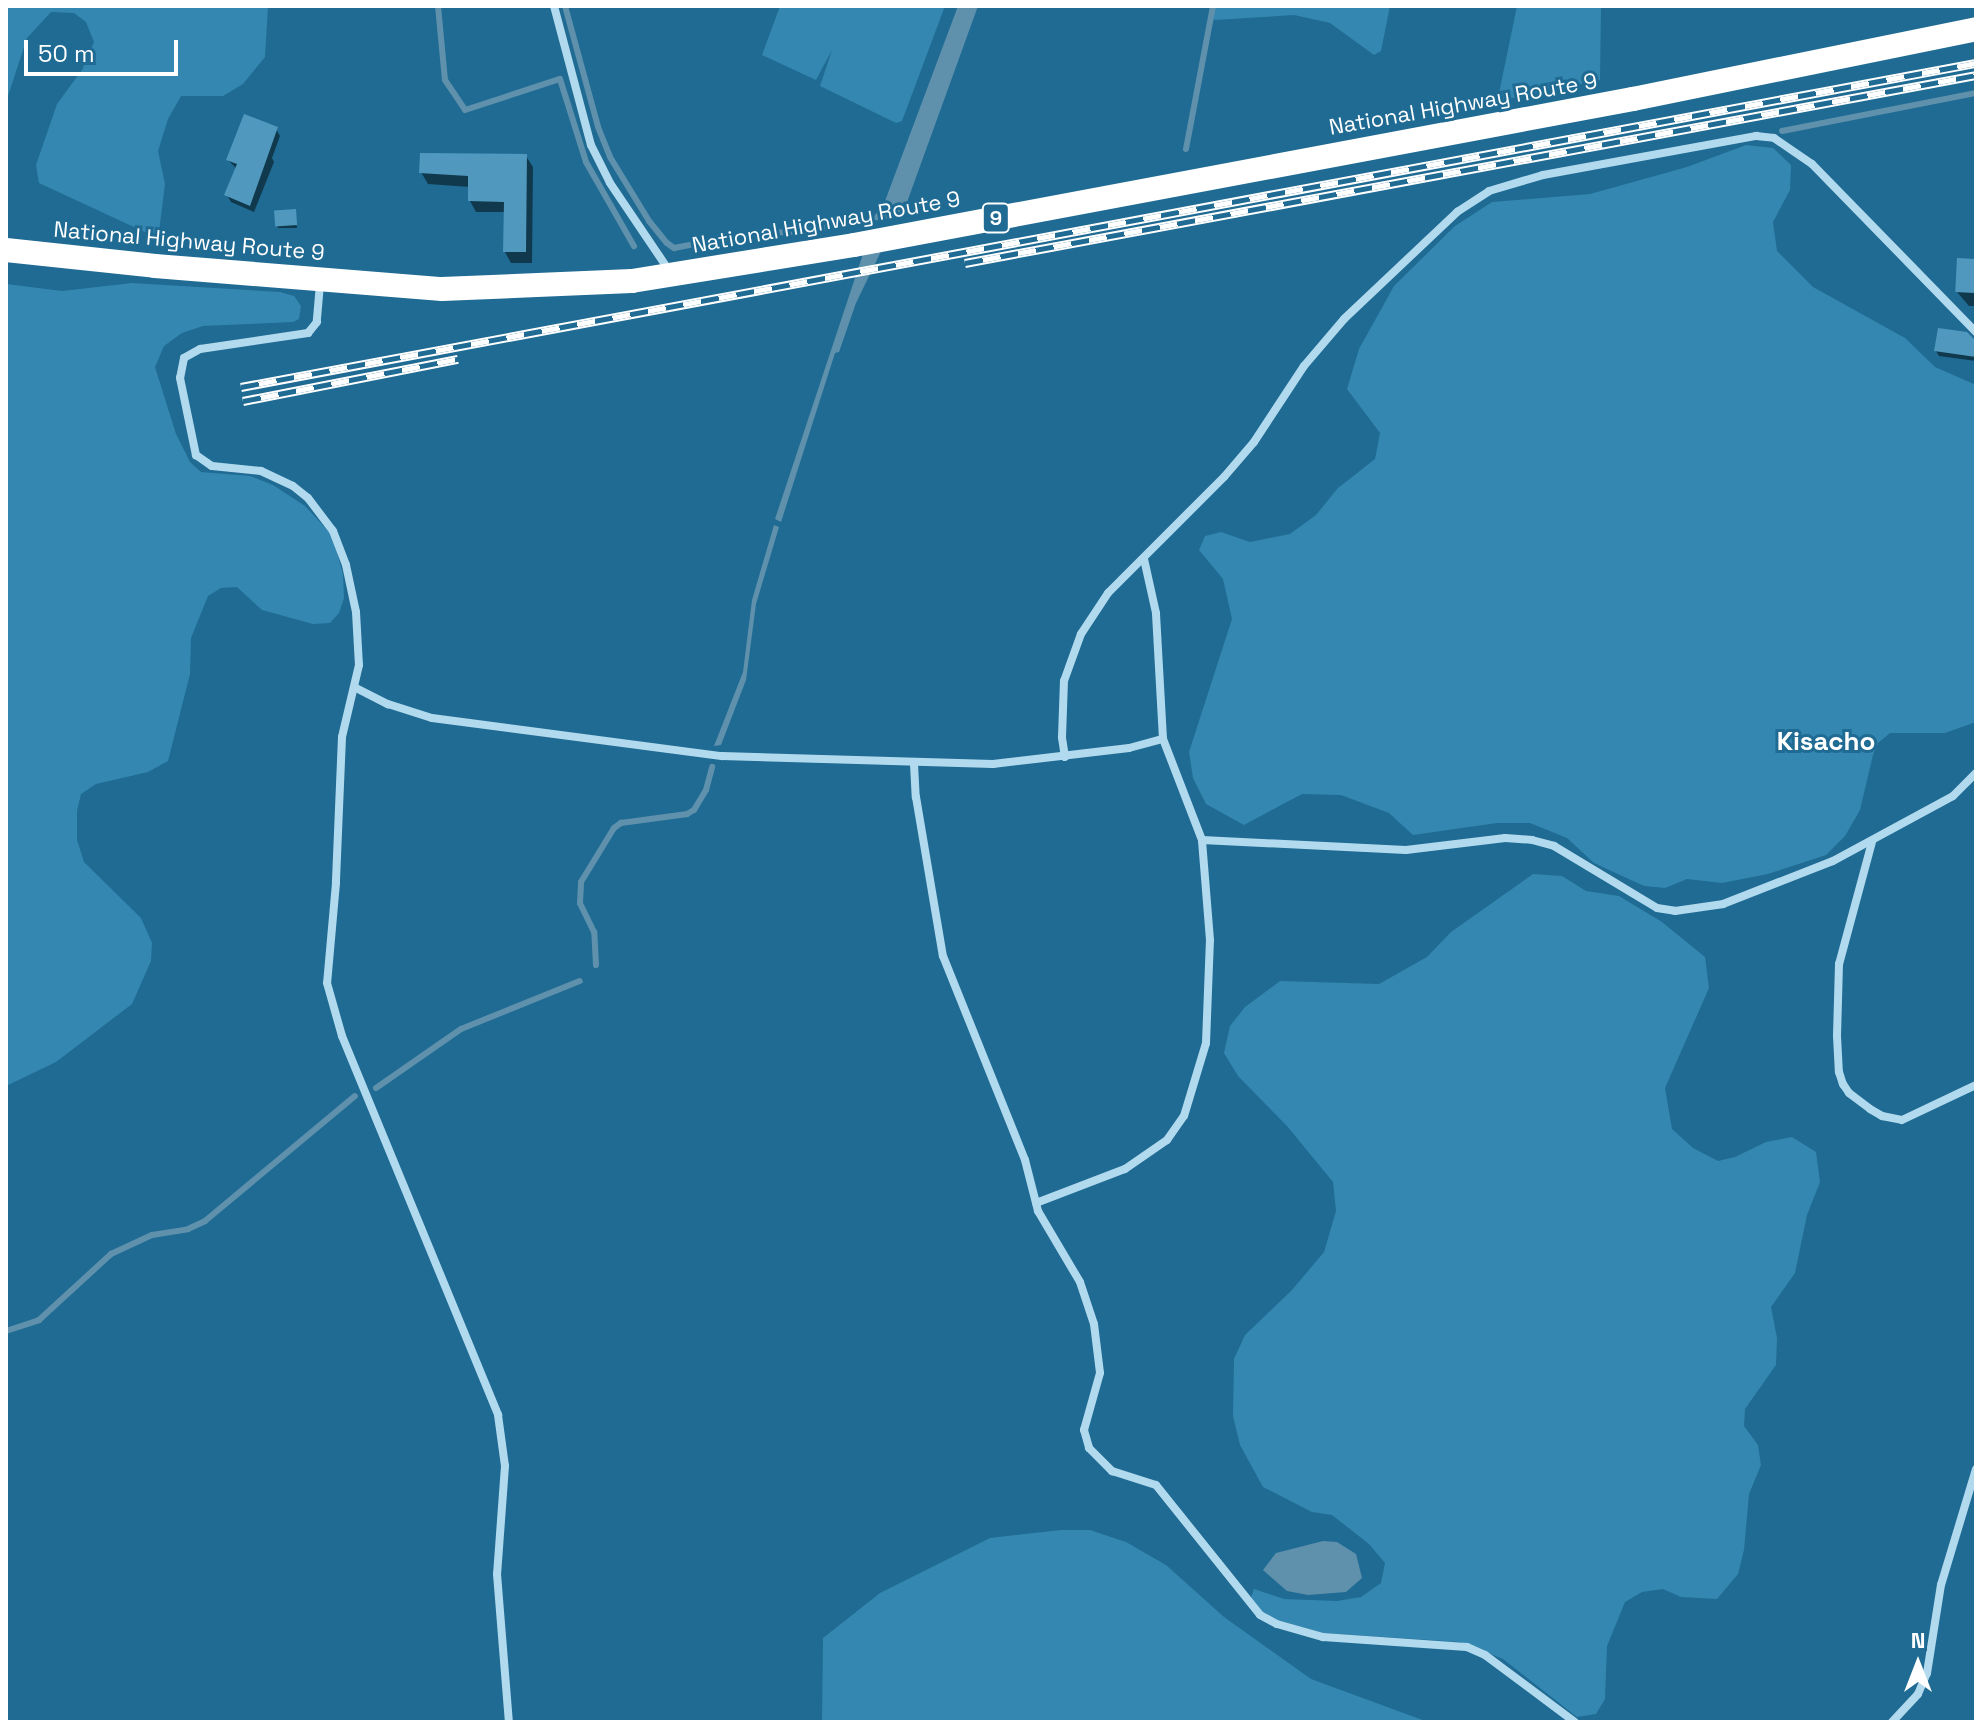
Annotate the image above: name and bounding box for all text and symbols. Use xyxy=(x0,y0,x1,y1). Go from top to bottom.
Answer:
scale bar xyxy=(28,24,182,74)
text: 50 m xyxy=(38,38,95,69)
street label: National Highway Route 9 xyxy=(1327,67,1599,141)
street label: National Highway Route 9 xyxy=(690,185,962,259)
road number: 9 xyxy=(980,202,1012,234)
street label: National Highway Route 9 xyxy=(52,216,326,266)
district label: Kisacho xyxy=(1777,726,1875,758)
north arrow xyxy=(1878,1624,1958,1704)
text: N xyxy=(1911,1626,1925,1654)

